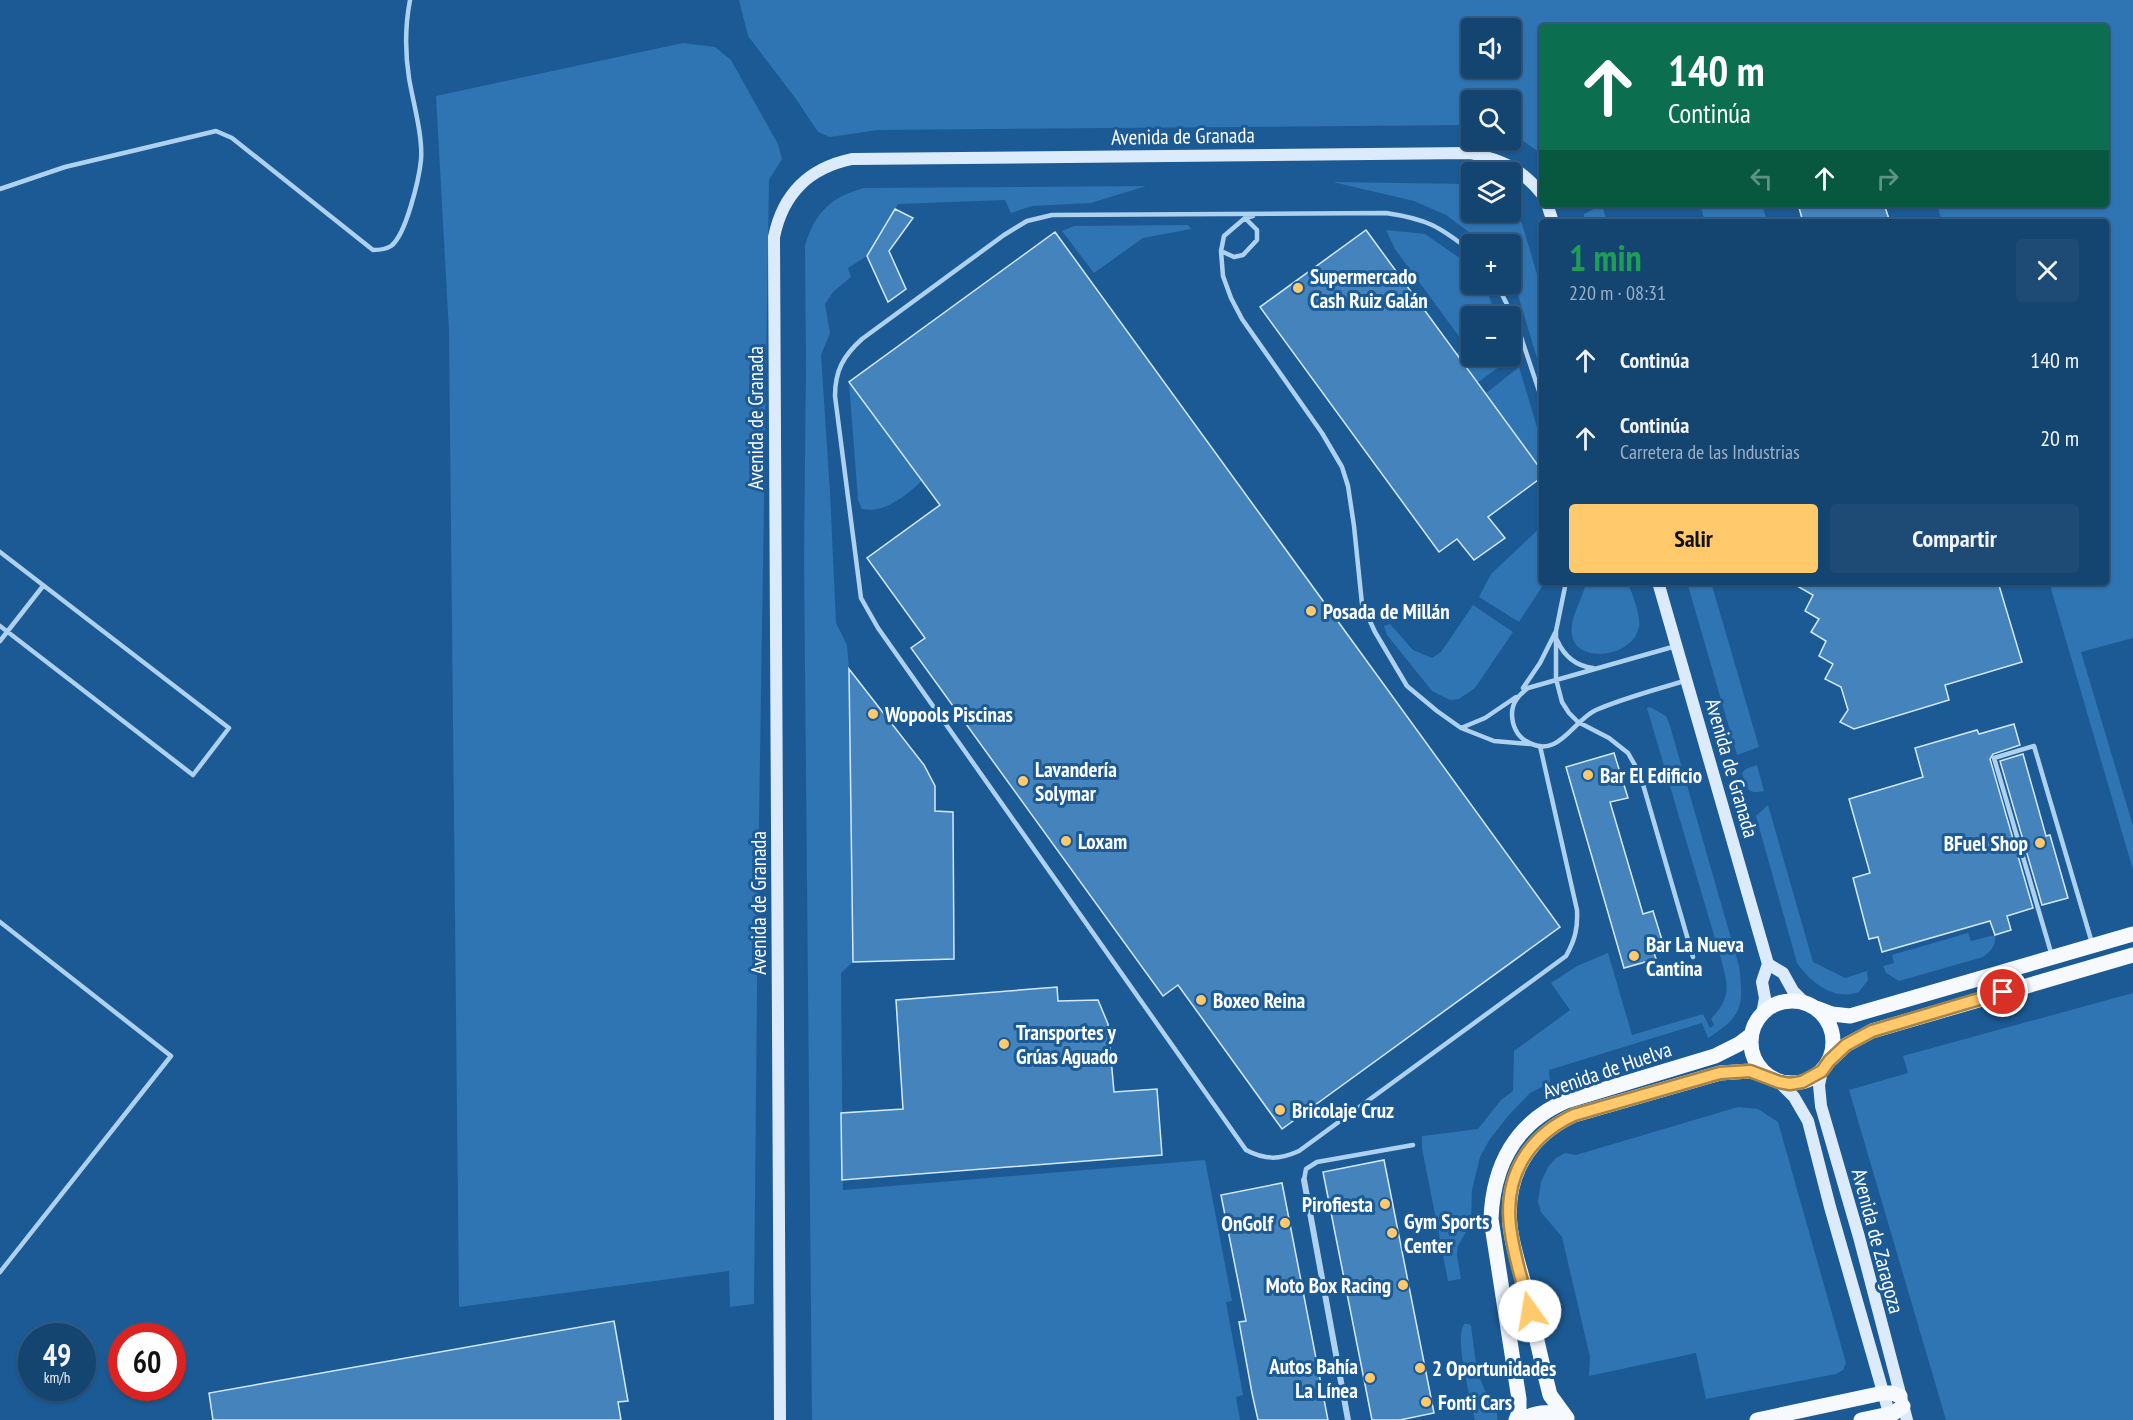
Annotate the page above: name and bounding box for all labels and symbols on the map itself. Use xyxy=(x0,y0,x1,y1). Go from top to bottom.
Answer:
street label: Avenida de Granada xyxy=(1111,121,1255,151)
place label: Supermercado Cash Ruiz Galán xyxy=(1310,263,1428,314)
marker: Supermercado Cash Ruiz Galán xyxy=(1291,281,1305,295)
street label: Avenida de Granada xyxy=(742,346,769,490)
place label: Posada de Millán xyxy=(1323,598,1450,625)
marker: Posada de Millán xyxy=(1304,604,1318,618)
street label: Avenida de Granada xyxy=(1699,695,1765,841)
place label: Wopools Piscinas xyxy=(884,701,1013,728)
marker: Wopools Piscinas xyxy=(866,707,880,721)
place label: Lavandería Solymar xyxy=(1035,756,1117,807)
place label: Bar El Edificio xyxy=(1600,762,1702,789)
marker: Bar El Edificio xyxy=(1581,768,1595,782)
marker: Lavandería Solymar xyxy=(1016,774,1030,788)
place label: Loxam xyxy=(1078,828,1127,855)
place label: BFuel Shop xyxy=(1944,830,2028,857)
street label: Avenida de Granada xyxy=(745,831,772,975)
marker: Loxam xyxy=(1059,834,1073,848)
marker: BFuel Shop xyxy=(2033,836,2047,850)
place label: Bar La Nueva Cantina xyxy=(1646,931,1744,982)
marker: Bar La Nueva Cantina xyxy=(1627,949,1641,963)
pin xyxy=(1977,966,2028,1017)
place label: Boxeo Reina xyxy=(1213,987,1306,1014)
marker: Boxeo Reina xyxy=(1194,993,1208,1007)
place label: Transportes y Grúas Aguado xyxy=(1016,1019,1118,1070)
street label: Avenida de Huelva xyxy=(1539,1035,1675,1105)
marker: Transportes y Grúas Aguado xyxy=(997,1037,1011,1051)
place label: Bricolaje Cruz xyxy=(1292,1097,1394,1124)
marker: Bricolaje Cruz xyxy=(1273,1103,1287,1117)
street label: Avenida de Zaragoza xyxy=(1846,1166,1910,1316)
place label: Pirofiesta xyxy=(1302,1191,1373,1218)
marker: Pirofiesta xyxy=(1378,1197,1392,1211)
place label: Gym Sports Center xyxy=(1404,1208,1489,1259)
place label: OnGolf xyxy=(1221,1210,1274,1237)
marker: OnGolf xyxy=(1278,1216,1292,1230)
marker: Gym Sports Center xyxy=(1385,1226,1399,1240)
place label: Moto Box Racing xyxy=(1266,1272,1391,1299)
marker: Moto Box Racing xyxy=(1396,1278,1410,1292)
position arrow xyxy=(1498,1279,1562,1343)
speed limit sign: 60 xyxy=(108,1323,186,1401)
place label: Autos Bahía La Línea xyxy=(1268,1353,1358,1404)
place label: 2 Oportunidades xyxy=(1432,1355,1556,1382)
marker: 2 Oportunidades xyxy=(1413,1361,1427,1375)
marker: Autos Bahía La Línea xyxy=(1363,1371,1377,1385)
place label: Fonti Cars xyxy=(1438,1389,1512,1416)
marker: Fonti Cars xyxy=(1419,1395,1433,1409)

